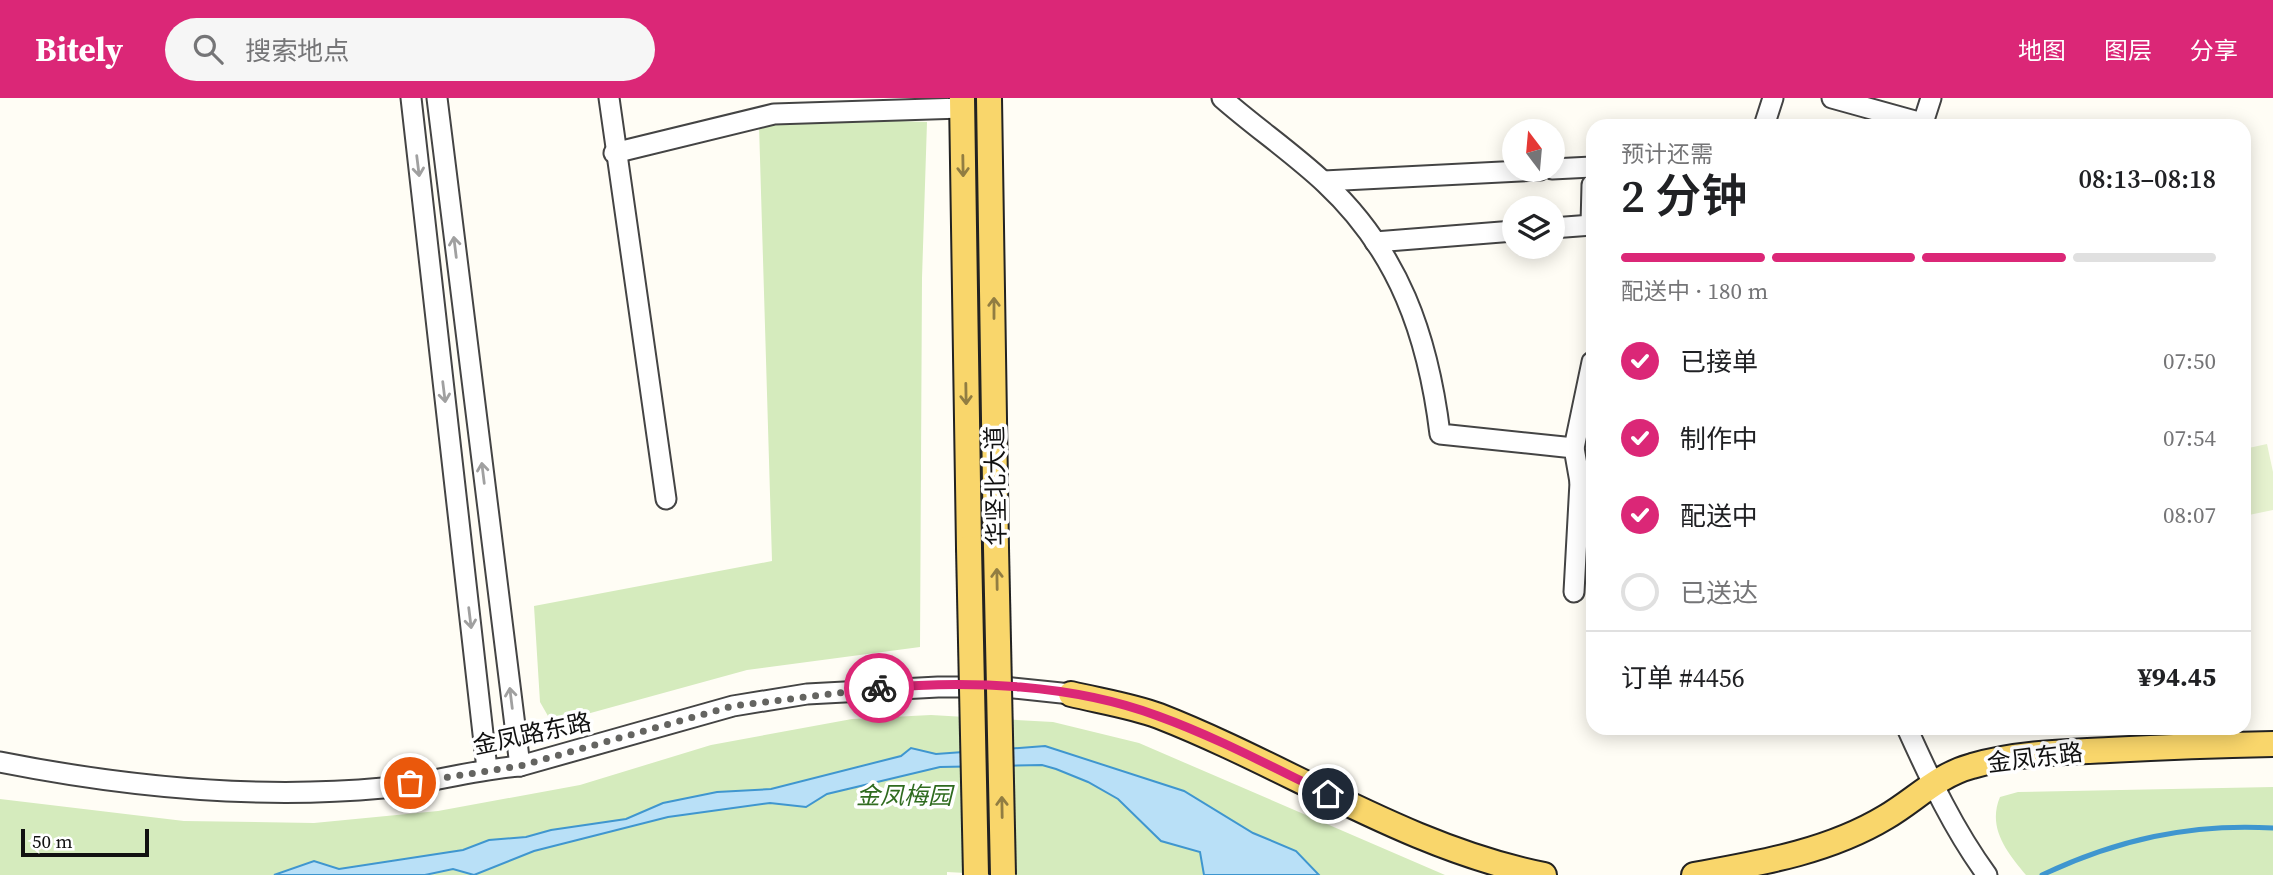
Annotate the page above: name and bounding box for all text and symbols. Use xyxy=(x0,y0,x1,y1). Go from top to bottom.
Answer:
search box xyxy=(165,18,655,81)
text: Bitely xyxy=(35,27,123,72)
icon: search xyxy=(189,30,227,68)
text: 搜索地点 xyxy=(245,33,349,69)
text: 地图 xyxy=(2018,34,2066,67)
text: 图层 xyxy=(2104,34,2152,67)
text: 分享 xyxy=(2190,34,2238,67)
north arrow xyxy=(1502,119,1564,182)
map controls xyxy=(1502,119,1565,259)
text: 预计还需 xyxy=(1621,138,1713,170)
one-way arrow xyxy=(412,154,425,177)
one-way arrow xyxy=(956,154,970,177)
text: 08:13–08:18 xyxy=(2079,161,2216,197)
text: 2 分钟 xyxy=(1621,164,1747,227)
button: layers xyxy=(1502,196,1565,259)
one-way arrow xyxy=(449,236,462,259)
text: 配送中 · 180 m xyxy=(1621,275,1768,307)
one-way arrow xyxy=(988,297,1001,320)
icon: check xyxy=(1621,342,1659,380)
text: 已接单 xyxy=(1680,344,1758,380)
text: 07:50 xyxy=(2163,345,2216,377)
one-way arrow xyxy=(438,380,451,403)
one-way arrow xyxy=(959,382,973,405)
icon: check xyxy=(1621,419,1659,457)
text: 制作中 xyxy=(1680,421,1758,457)
text: 07:54 xyxy=(2163,422,2216,454)
street label: 华坚北大道 xyxy=(978,426,1013,546)
one-way arrow xyxy=(477,462,490,484)
icon: check xyxy=(1621,496,1659,534)
text: 配送中 xyxy=(1680,498,1758,534)
text: 08:07 xyxy=(2163,499,2216,531)
one-way arrow xyxy=(990,568,1004,591)
text: 已送达 xyxy=(1680,575,1758,611)
one-way arrow xyxy=(463,606,476,629)
courier xyxy=(844,653,914,723)
text: ¥94.45 xyxy=(2138,659,2216,695)
text: 订单 #4456 xyxy=(1621,660,1745,696)
icon: bike xyxy=(860,669,898,707)
one-way arrow xyxy=(505,688,518,710)
street label: 金凤路东路 xyxy=(470,705,594,762)
street label: 金凤东路 xyxy=(1985,735,2085,780)
pin xyxy=(380,753,440,813)
icon: bag xyxy=(391,764,429,802)
pin xyxy=(1298,764,1358,824)
icon: home xyxy=(1309,775,1347,813)
park label: 金凤梅园 xyxy=(856,779,955,812)
one-way arrow xyxy=(995,796,1008,819)
scale bar xyxy=(21,826,149,858)
text: 50 m xyxy=(32,828,73,854)

